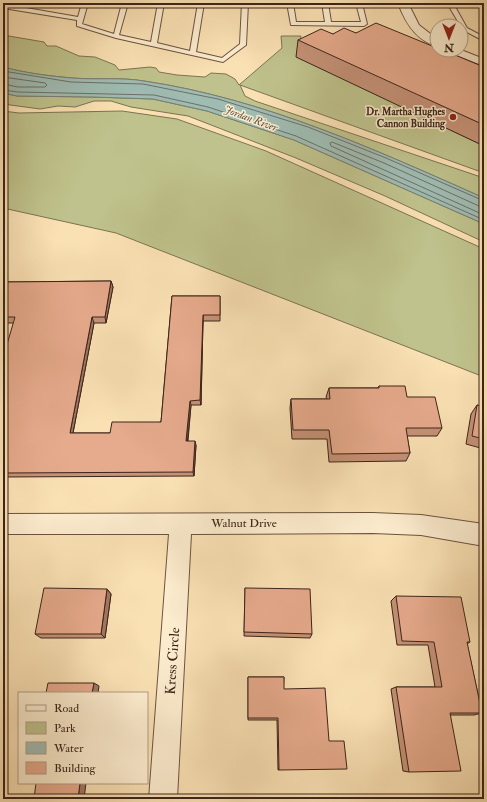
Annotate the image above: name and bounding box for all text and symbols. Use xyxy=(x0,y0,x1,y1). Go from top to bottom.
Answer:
north arrow xyxy=(429,18,469,58)
text: N xyxy=(443,41,455,54)
water label: Jordan River xyxy=(222,103,280,134)
place label: Dr. Martha Hughes Cannon Building xyxy=(366,106,446,131)
marker: Dr. Martha Hughes Cannon Building xyxy=(448,112,458,122)
street label: Walnut Drive xyxy=(210,516,277,531)
street label: Kress Circle xyxy=(162,627,183,695)
legend xyxy=(18,692,148,784)
text: Road xyxy=(54,701,79,716)
text: Park xyxy=(54,721,76,736)
text: Water xyxy=(53,741,84,756)
text: Building xyxy=(54,761,97,776)

